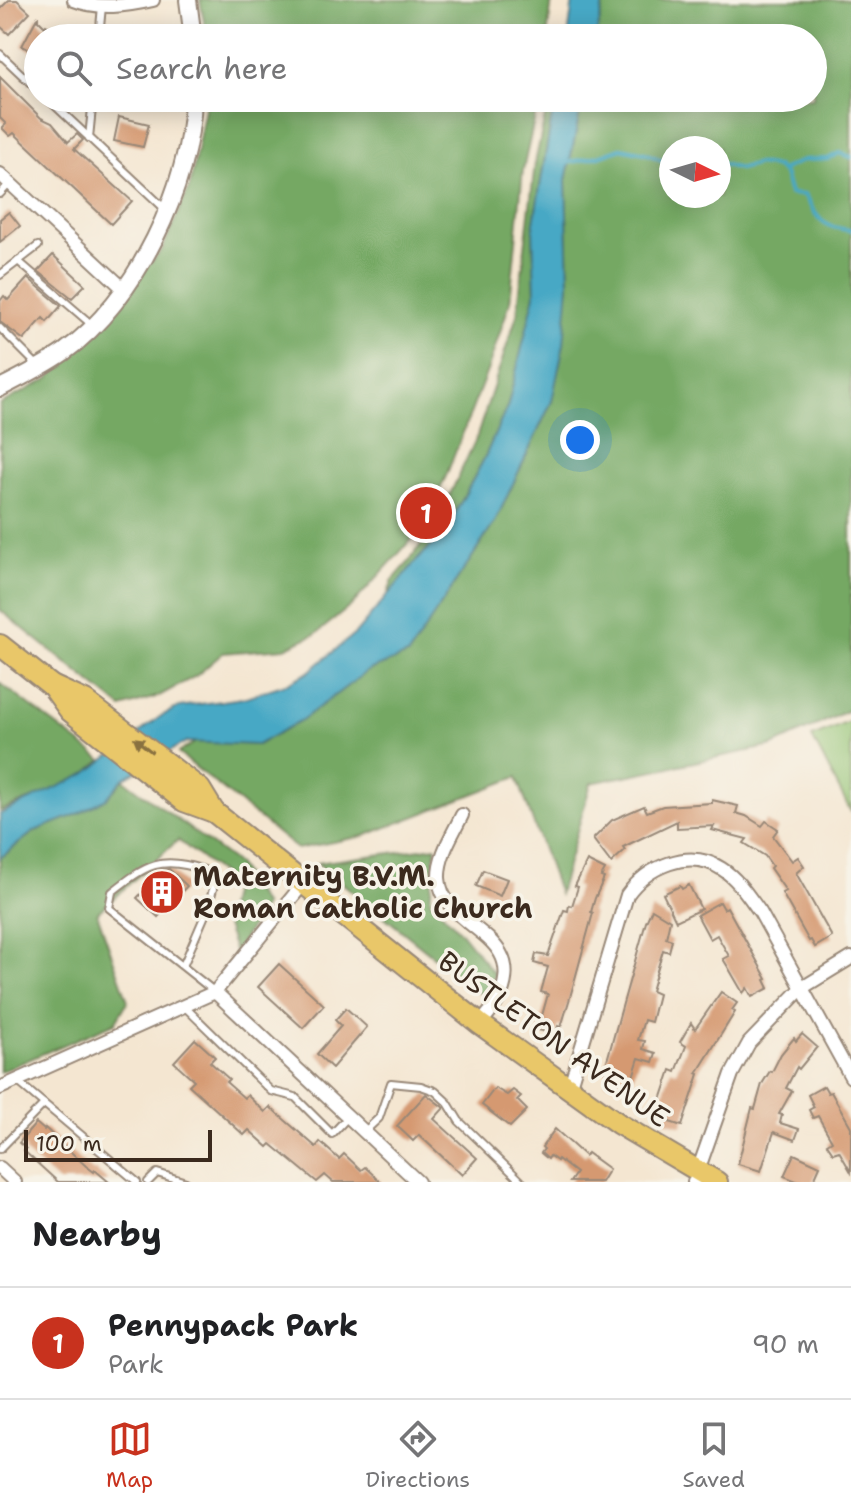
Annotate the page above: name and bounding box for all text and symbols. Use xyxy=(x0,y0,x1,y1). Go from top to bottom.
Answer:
search box xyxy=(24,24,827,112)
icon: search xyxy=(52,46,96,90)
text: Search here xyxy=(116,48,287,89)
north arrow xyxy=(659,136,731,208)
your location xyxy=(560,420,600,460)
pin: 1 xyxy=(400,483,452,543)
one-way arrow xyxy=(132,737,153,754)
place label: Maternity B.V.M. Roman Catholic Church xyxy=(193,857,533,927)
building icon: Maternity B.V.M. Roman Catholic Church xyxy=(138,868,186,916)
street label: BUSTLETON AVENUE xyxy=(431,942,677,1136)
scale bar xyxy=(24,1126,212,1162)
text: 100 m xyxy=(36,1129,102,1158)
text: Nearby xyxy=(32,1211,162,1257)
text: Pennypack Park xyxy=(108,1305,358,1346)
text: 1 xyxy=(52,1326,64,1361)
text: 90 m xyxy=(752,1326,819,1361)
text: Park xyxy=(108,1346,164,1381)
tab: Map xyxy=(106,1417,153,1494)
tab: Directions xyxy=(365,1417,470,1494)
tab: Saved xyxy=(682,1417,745,1494)

